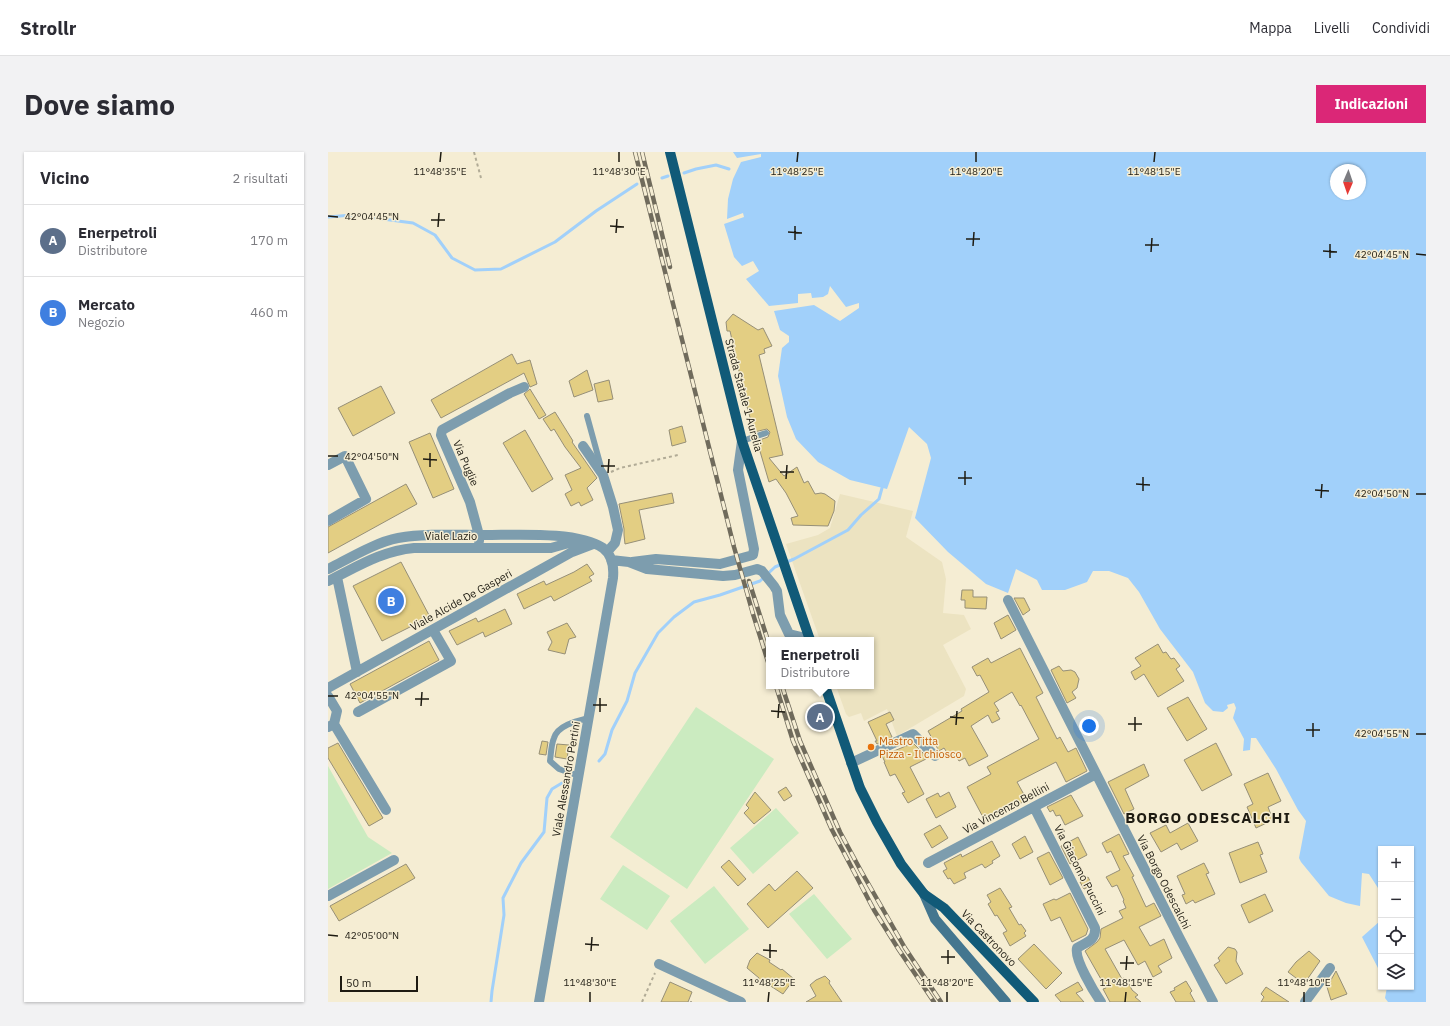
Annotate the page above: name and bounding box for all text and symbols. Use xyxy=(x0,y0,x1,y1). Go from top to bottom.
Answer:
text: Strollr xyxy=(20,16,76,40)
text: Mappa xyxy=(1249,19,1292,37)
text: Livelli xyxy=(1314,19,1350,37)
text: Condividi xyxy=(1372,19,1430,37)
button: Indicazioni xyxy=(1316,85,1426,123)
text: Dove siamo xyxy=(24,86,175,123)
north arrow xyxy=(1330,164,1366,200)
text: 11°48'35"E xyxy=(413,165,467,178)
text: 11°48'30"E xyxy=(592,165,646,178)
text: 11°48'25"E xyxy=(770,165,824,178)
text: 11°48'20"E xyxy=(949,165,1003,178)
text: 11°48'15"E xyxy=(1127,165,1181,178)
text: Vicino xyxy=(40,167,89,189)
text: 2 risultati xyxy=(233,170,288,187)
text: 42°04'45"N xyxy=(345,210,399,223)
text: Enerpetroli xyxy=(78,223,157,242)
text: A xyxy=(49,232,57,249)
text: 170 m xyxy=(250,232,288,249)
text: Distributore xyxy=(78,242,147,259)
text: 42°04'45"N xyxy=(1355,248,1409,261)
text: Mercato xyxy=(78,295,135,314)
text: B xyxy=(49,304,57,321)
text: 460 m xyxy=(250,304,288,321)
text: Negozio xyxy=(78,314,125,331)
street label: Strada Statale 1 Aurelia xyxy=(722,337,766,453)
street label: Via Puglie xyxy=(450,438,482,488)
text: 42°04'50"N xyxy=(345,450,399,463)
text: 42°04'50"N xyxy=(1355,487,1409,500)
street label: Viale Lazio xyxy=(425,529,477,543)
street label: Viale Alcide De Gasperi xyxy=(408,566,514,634)
pin: B xyxy=(378,586,404,616)
popup xyxy=(766,637,874,689)
text: Enerpetroli xyxy=(780,645,860,664)
text: Distributore xyxy=(780,664,850,681)
text: 42°04'55"N xyxy=(345,689,399,702)
pin: A xyxy=(807,702,833,732)
your location xyxy=(1079,716,1099,736)
street label: Viale Alessandro Pertini xyxy=(549,720,583,838)
text: 42°04'55"N xyxy=(1355,727,1409,740)
place label: Mastro Titta Pizza - Il chiosco xyxy=(879,734,962,761)
marker: Mastro Titta Pizza - Il chiosco xyxy=(866,742,876,752)
street label: Via Vincenzo Bellini xyxy=(960,779,1052,837)
district label: BORGO ODESCALCHI xyxy=(1125,808,1291,827)
street label: Via Giacomo Puccini xyxy=(1051,822,1109,918)
street label: Via Borgo Odescalchi xyxy=(1134,832,1194,932)
map controls xyxy=(1378,846,1414,990)
button: + xyxy=(1378,846,1414,882)
button: − xyxy=(1378,882,1414,918)
street label: Via Castronovo xyxy=(958,907,1020,969)
button: locate xyxy=(1378,918,1414,954)
text: 42°05'00"N xyxy=(345,929,399,942)
button: layers xyxy=(1378,954,1414,990)
scale bar xyxy=(340,974,418,993)
text: 50 m xyxy=(346,976,371,990)
text: 11°48'30"E xyxy=(563,976,617,989)
text: 11°48'25"E xyxy=(742,976,796,989)
text: 11°48'20"E xyxy=(920,976,974,989)
text: 11°48'15"E xyxy=(1099,976,1153,989)
text: 11°48'10"E xyxy=(1277,976,1331,989)

